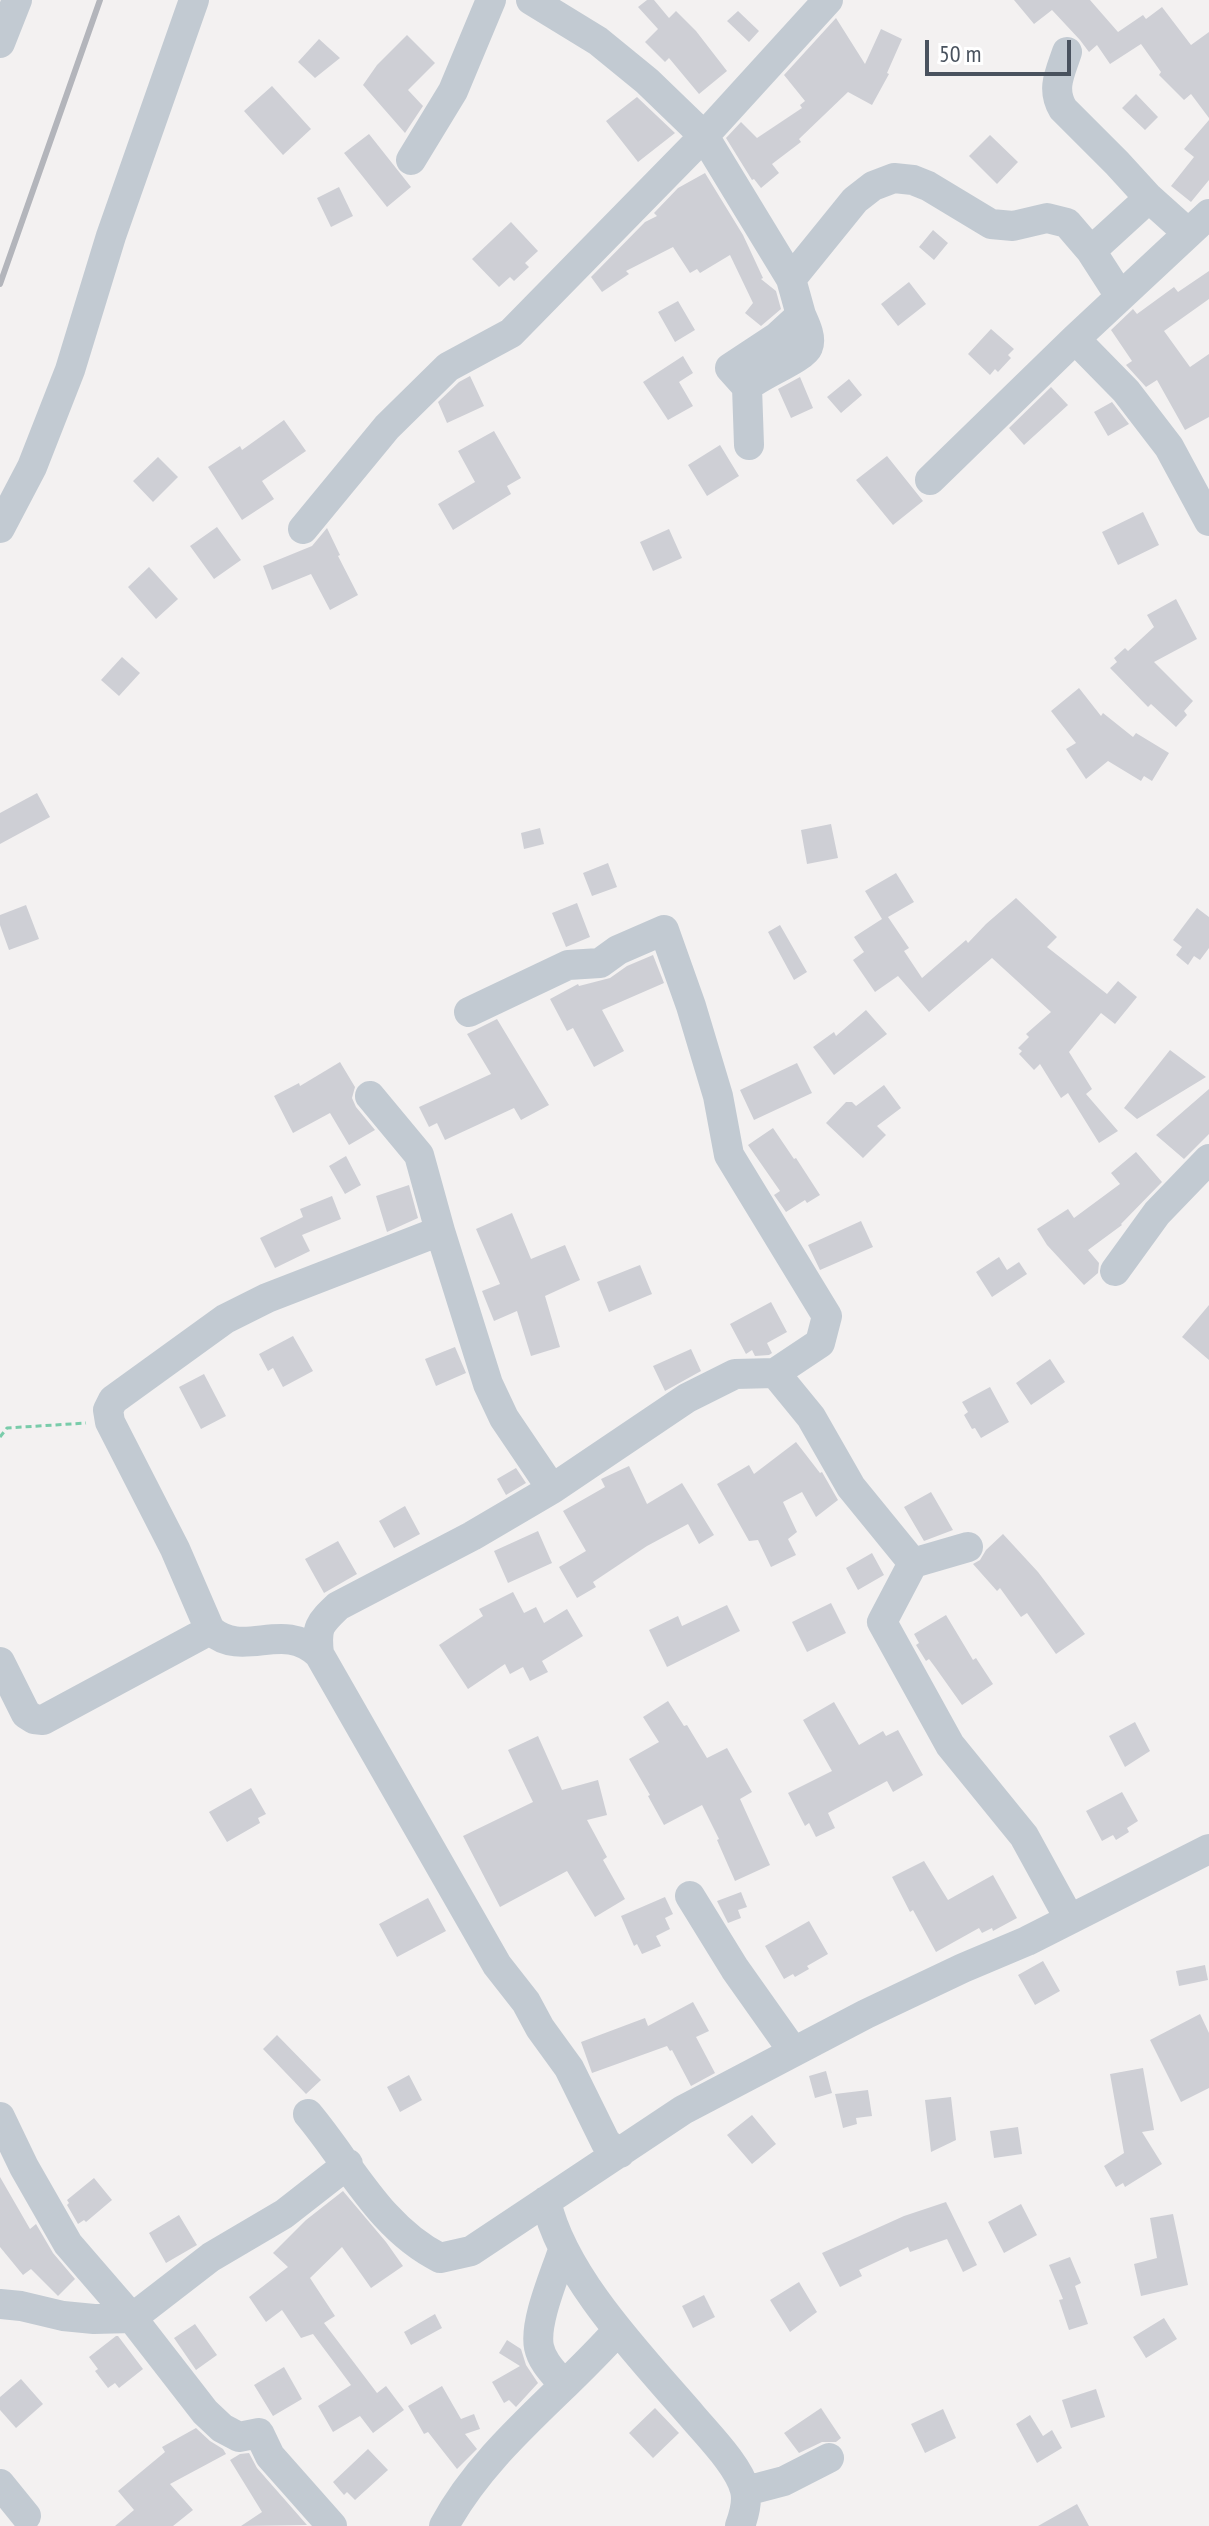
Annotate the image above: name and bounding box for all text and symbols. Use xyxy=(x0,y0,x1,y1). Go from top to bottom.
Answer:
scale bar xyxy=(929,24,1075,74)
text: 50 m xyxy=(939,38,981,69)

